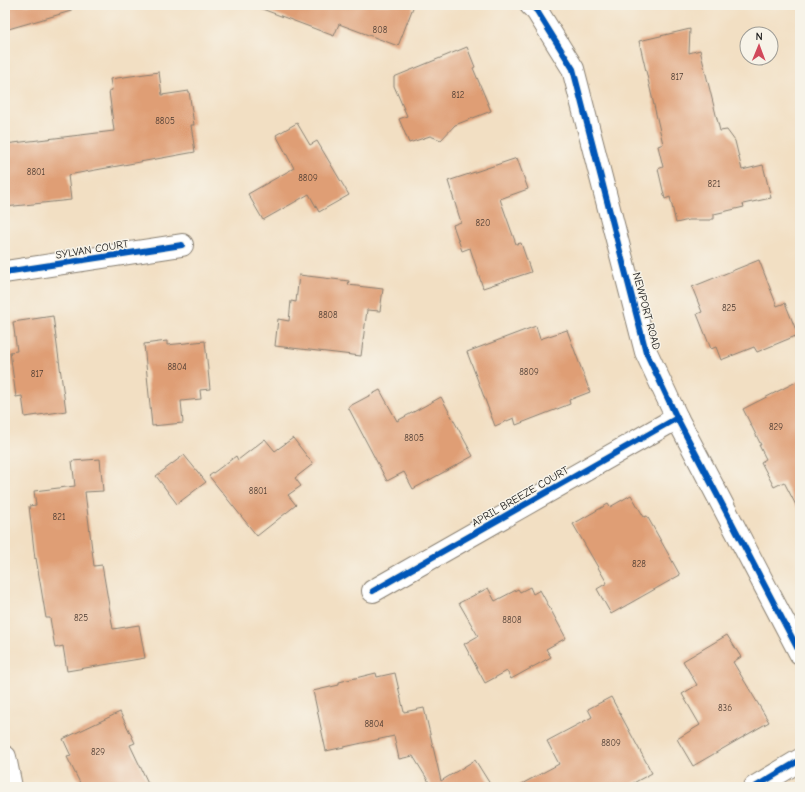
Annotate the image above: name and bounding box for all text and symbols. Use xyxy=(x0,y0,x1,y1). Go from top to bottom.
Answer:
house number: 808 xyxy=(373,25,388,35)
north arrow xyxy=(739,26,779,66)
text: N xyxy=(755,30,763,43)
house number: 817 xyxy=(671,72,684,82)
house number: 812 xyxy=(452,90,465,100)
house number: 8805 xyxy=(155,116,175,126)
house number: 8801 xyxy=(27,167,46,177)
house number: 8809 xyxy=(298,173,318,183)
house number: 821 xyxy=(708,179,721,189)
house number: 820 xyxy=(476,218,490,228)
street label: SYLVAN COURT xyxy=(55,237,130,262)
street label: NEWPORT ROAD xyxy=(630,271,663,351)
house number: 825 xyxy=(722,303,736,313)
house number: 8808 xyxy=(318,310,338,320)
house number: 8804 xyxy=(167,362,187,372)
house number: 8809 xyxy=(519,367,539,377)
house number: 817 xyxy=(31,369,44,379)
house number: 829 xyxy=(769,422,783,432)
house number: 8805 xyxy=(404,433,424,443)
street label: APRIL BREEZE COURT xyxy=(470,463,571,529)
house number: 8801 xyxy=(249,486,268,496)
house number: 821 xyxy=(53,512,66,522)
house number: 828 xyxy=(632,559,646,569)
house number: 825 xyxy=(74,613,88,623)
house number: 8808 xyxy=(502,615,522,625)
house number: 836 xyxy=(718,703,732,713)
house number: 8804 xyxy=(364,719,384,729)
house number: 8809 xyxy=(601,738,621,748)
house number: 829 xyxy=(91,747,105,757)

